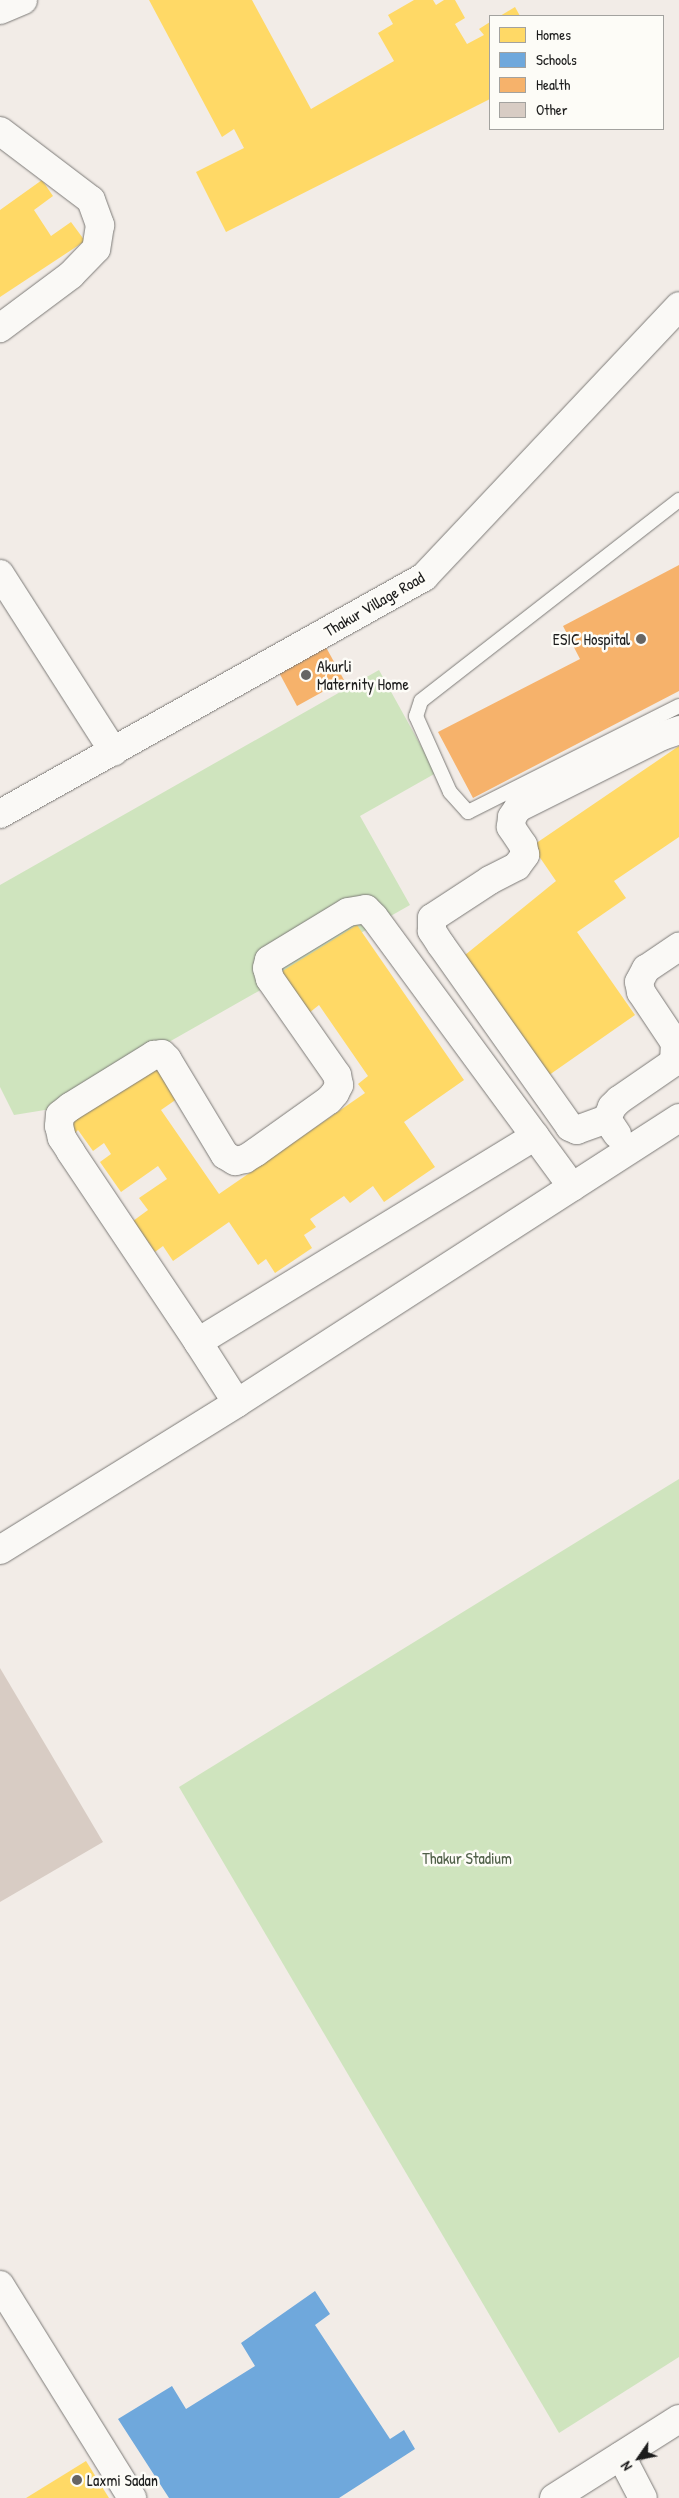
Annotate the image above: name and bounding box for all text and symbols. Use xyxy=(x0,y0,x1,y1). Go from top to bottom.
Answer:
legend xyxy=(489,15,664,130)
text: Homes xyxy=(536,24,571,45)
text: Schools xyxy=(536,49,577,70)
text: Health xyxy=(536,74,570,95)
text: Other xyxy=(536,99,568,120)
street label: Thakur Village Road xyxy=(320,568,428,640)
place label: ESIC Hospital xyxy=(553,629,630,649)
marker: ESIC Hospital xyxy=(634,632,648,646)
place label: Akurli Maternity Home xyxy=(317,656,409,694)
marker: Akurli Maternity Home xyxy=(299,668,313,682)
park label: Thakur Stadium xyxy=(422,1848,512,1868)
north arrow xyxy=(614,2433,664,2483)
text: N xyxy=(616,2458,636,2475)
place label: Laxmi Sadan xyxy=(87,2470,158,2490)
marker: Laxmi Sadan xyxy=(71,2474,83,2486)

